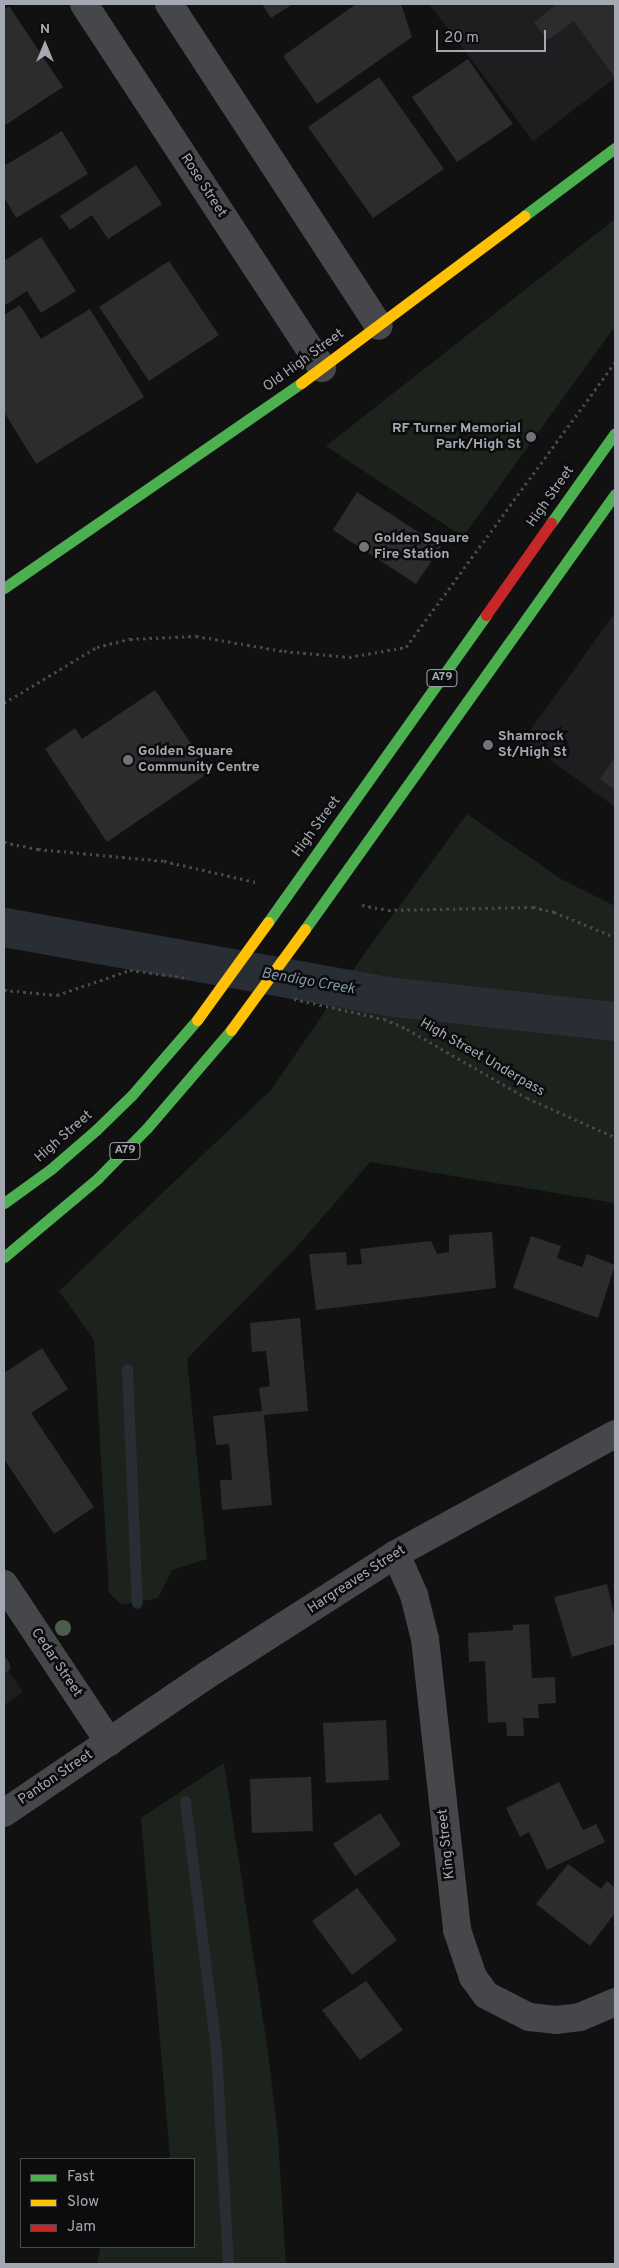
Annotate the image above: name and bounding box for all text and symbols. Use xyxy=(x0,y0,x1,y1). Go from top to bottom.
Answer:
north arrow xyxy=(20,20,70,70)
scale bar xyxy=(439,20,549,52)
text: N xyxy=(40,21,50,38)
text: 20 m xyxy=(444,29,479,48)
street label: Rose Street xyxy=(176,151,230,221)
street label: Old High Street xyxy=(260,326,348,396)
place label: RF Turner Memorial Park/High St xyxy=(392,421,521,454)
marker: RF Turner Memorial Park/High St xyxy=(525,431,537,443)
street label: High Street xyxy=(524,463,578,531)
place label: Golden Square Fire Station xyxy=(374,531,469,564)
marker: Golden Square Fire Station xyxy=(358,541,370,553)
road number: A79 xyxy=(426,668,458,688)
place label: Shamrock St/High St xyxy=(498,729,567,762)
marker: Shamrock St/High St xyxy=(482,739,494,751)
place label: Golden Square Community Centre xyxy=(138,744,260,776)
marker: Golden Square Community Centre xyxy=(122,754,134,766)
street label: High Street xyxy=(289,793,345,861)
water label: Bendigo Creek xyxy=(260,965,356,999)
street label: High Street Underpass xyxy=(417,1015,547,1101)
street label: High Street xyxy=(32,1107,96,1167)
road number: A79 xyxy=(109,1142,141,1160)
street label: Hargreaves Street xyxy=(305,1542,409,1618)
street label: Cedar Street xyxy=(27,1625,85,1701)
street label: Panton Street xyxy=(16,1747,96,1809)
street label: King Street xyxy=(435,1808,459,1880)
legend xyxy=(20,2158,195,2248)
text: Fast xyxy=(67,2168,95,2187)
text: Slow xyxy=(67,2193,99,2212)
text: Jam xyxy=(67,2218,96,2237)

